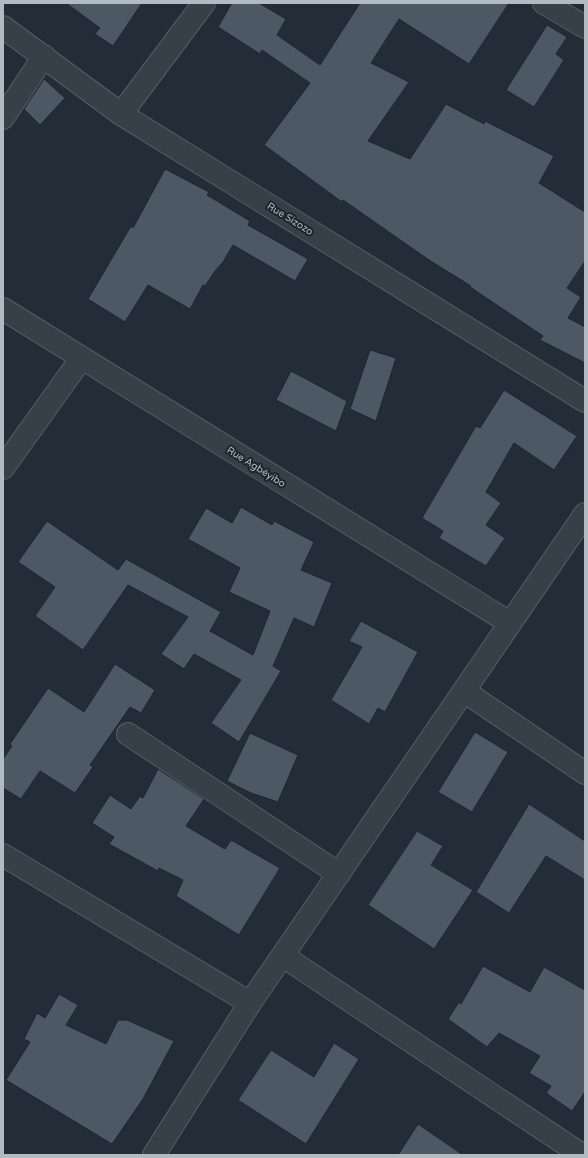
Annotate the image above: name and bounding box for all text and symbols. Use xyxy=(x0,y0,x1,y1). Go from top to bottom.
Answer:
street label: Rue Sizozo xyxy=(265,200,315,238)
street label: Rue Agbéyibo xyxy=(224,444,288,490)

